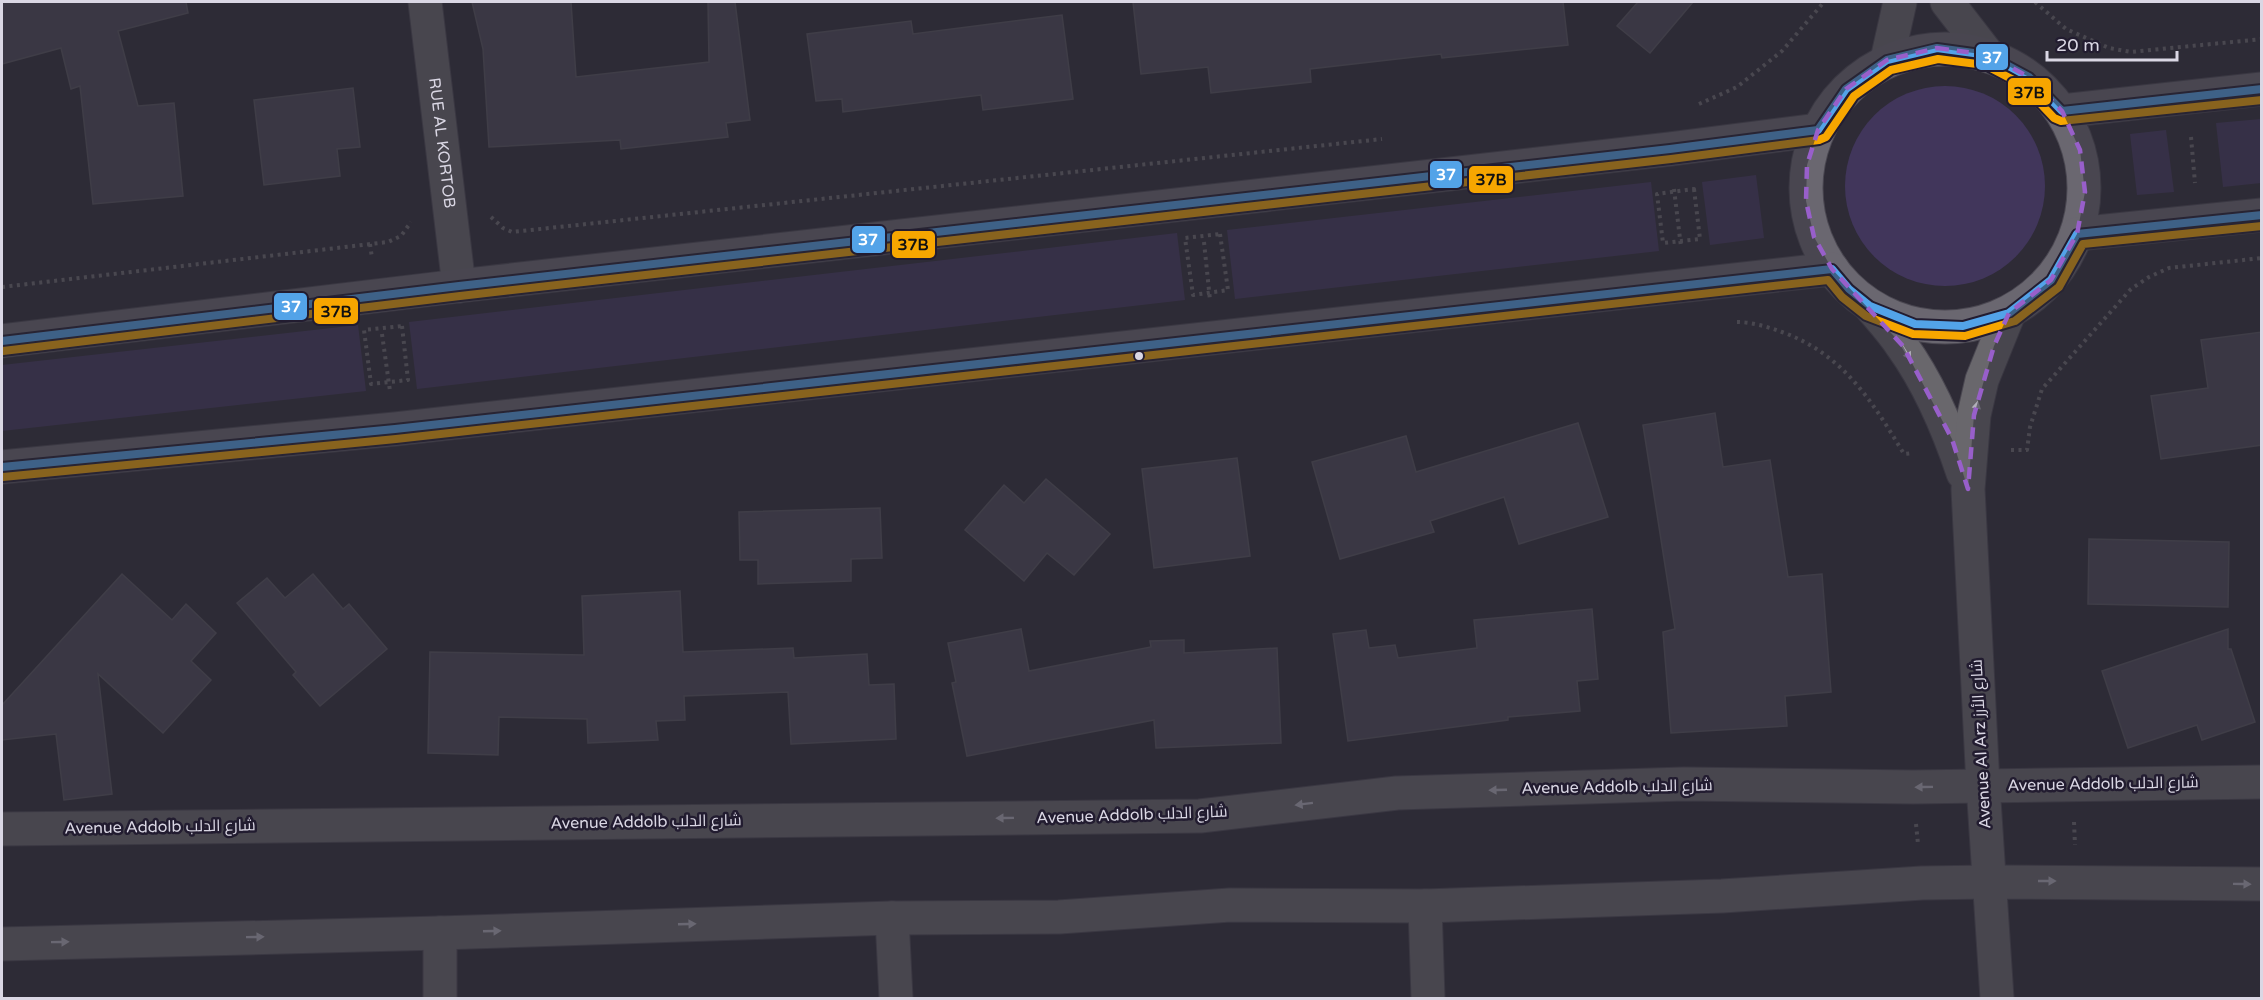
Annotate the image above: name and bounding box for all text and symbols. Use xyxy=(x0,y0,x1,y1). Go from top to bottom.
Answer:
scale bar xyxy=(2047,24,2178,62)
text: 20 m xyxy=(2056,34,2100,56)
line badge: 37 xyxy=(1975,43,2009,71)
text: 37 xyxy=(1982,48,2002,68)
street label: RUE AL KORTOB xyxy=(424,77,460,209)
line badge: 37B xyxy=(2007,77,2052,106)
text: 37B xyxy=(2013,83,2045,103)
line badge: 37 xyxy=(1429,160,1463,189)
text: 37 xyxy=(1436,165,1456,185)
line badge: 37B xyxy=(1468,165,1514,194)
text: 37B xyxy=(1475,170,1507,190)
line badge: 37 xyxy=(851,225,886,254)
text: 37 xyxy=(858,230,878,250)
line badge: 37B xyxy=(891,230,936,259)
text: 37B xyxy=(897,235,929,255)
line badge: 37 xyxy=(273,292,308,321)
text: 37 xyxy=(281,297,301,317)
line badge: 37B xyxy=(313,297,359,325)
text: 37B xyxy=(320,302,352,322)
one-way arrow xyxy=(1900,344,1911,360)
unlabelled marker xyxy=(1133,350,1145,362)
one-way arrow xyxy=(1971,400,1981,419)
street label: Avenue Al Arz شارع الأرز xyxy=(1967,659,1996,829)
street label: Avenue Addolb شارع الدلب xyxy=(2007,772,2199,797)
street label: Avenue Addolb شارع الدلب xyxy=(1521,775,1713,800)
one-way arrow xyxy=(1915,782,1934,791)
one-way arrow xyxy=(1489,785,1508,794)
one-way arrow xyxy=(1295,799,1314,809)
street label: Avenue Addolb شارع الدلب xyxy=(1036,802,1228,829)
street label: Avenue Addolb شارع الدلب xyxy=(550,810,742,835)
one-way arrow xyxy=(995,813,1014,823)
street label: Avenue Addolb شارع الدلب xyxy=(64,815,256,840)
one-way arrow xyxy=(2038,876,2057,886)
one-way arrow xyxy=(2233,879,2252,888)
one-way arrow xyxy=(677,920,696,929)
one-way arrow xyxy=(482,926,501,936)
one-way arrow xyxy=(245,933,264,942)
one-way arrow xyxy=(50,938,69,947)

